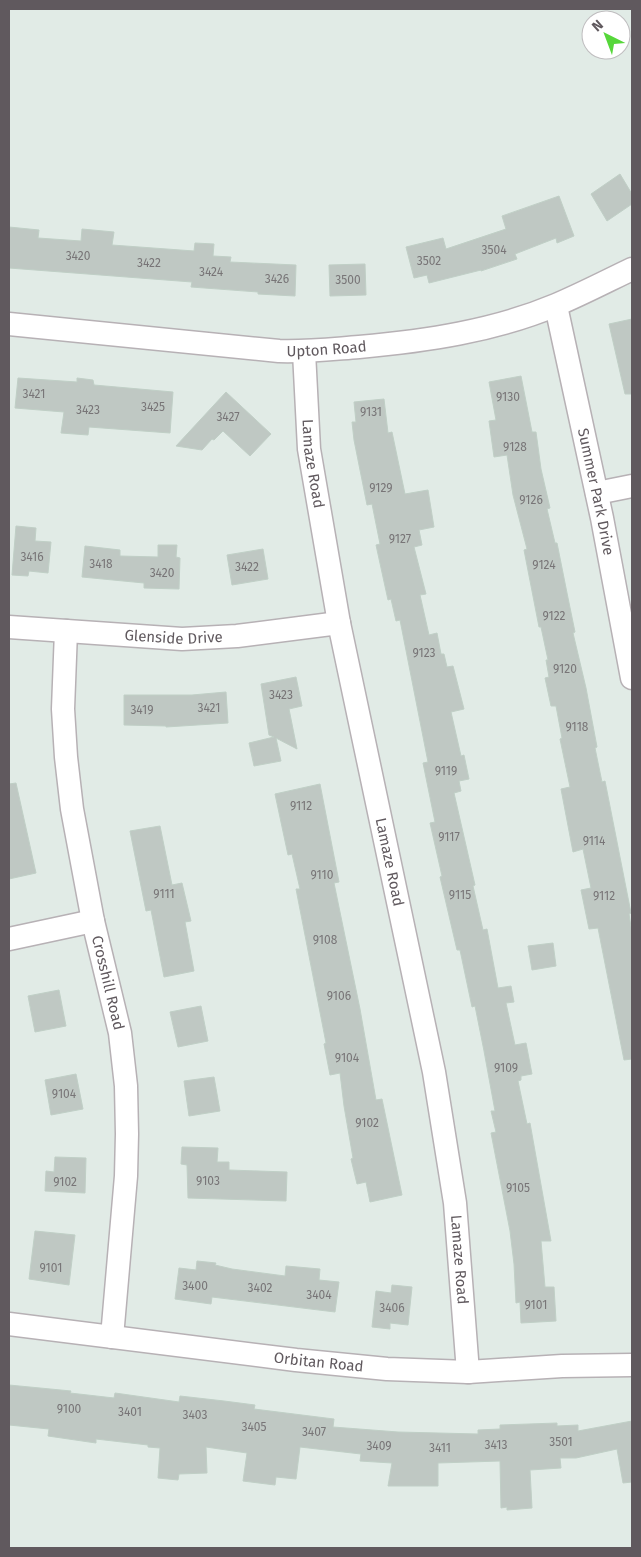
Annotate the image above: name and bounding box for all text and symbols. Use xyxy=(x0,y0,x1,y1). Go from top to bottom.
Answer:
north arrow xyxy=(581,10,631,60)
text: N xyxy=(588,16,607,35)
house number: 3504 xyxy=(481,243,507,257)
house number: 3420 xyxy=(66,249,91,263)
house number: 3502 xyxy=(417,254,441,268)
house number: 3422 xyxy=(137,256,161,270)
house number: 3424 xyxy=(199,265,224,279)
house number: 3426 xyxy=(265,272,289,286)
house number: 3500 xyxy=(335,273,361,287)
street label: Upton Road xyxy=(287,337,367,360)
house number: 3421 xyxy=(23,387,45,401)
house number: 9130 xyxy=(496,390,520,404)
house number: 3425 xyxy=(141,400,165,414)
house number: 3423 xyxy=(76,403,100,417)
house number: 9131 xyxy=(360,405,382,419)
house number: 3427 xyxy=(216,410,240,424)
street label: Lamaze Road xyxy=(298,419,328,509)
street label: Summer Park Drive xyxy=(574,427,618,557)
house number: 9128 xyxy=(503,440,527,454)
house number: 9129 xyxy=(369,481,393,495)
house number: 9126 xyxy=(519,493,543,507)
house number: 9127 xyxy=(389,532,411,546)
house number: 3416 xyxy=(20,550,44,564)
house number: 3418 xyxy=(89,557,113,571)
house number: 9124 xyxy=(532,558,556,572)
house number: 3422 xyxy=(235,560,259,574)
house number: 3420 xyxy=(150,566,175,580)
house number: 9122 xyxy=(542,609,566,623)
street label: Glenside Drive xyxy=(124,626,223,648)
house number: 9123 xyxy=(412,646,436,660)
house number: 9120 xyxy=(553,662,577,676)
house number: 3423 xyxy=(269,688,293,702)
house number: 3421 xyxy=(198,701,220,715)
house number: 3419 xyxy=(130,703,154,717)
house number: 9118 xyxy=(566,720,589,734)
house number: 9119 xyxy=(435,764,457,778)
house number: 9112 xyxy=(290,799,312,813)
street label: Lamaze Road xyxy=(371,816,408,908)
house number: 9117 xyxy=(438,830,460,844)
house number: 9114 xyxy=(583,834,606,848)
house number: 9110 xyxy=(311,868,334,882)
house number: 9111 xyxy=(153,887,175,901)
house number: 9115 xyxy=(449,888,471,902)
house number: 9112 xyxy=(593,889,615,903)
house number: 9108 xyxy=(313,933,338,947)
street label: Crosshill Road xyxy=(88,934,128,1032)
house number: 9106 xyxy=(327,989,351,1003)
house number: 9104 xyxy=(335,1051,360,1065)
house number: 9109 xyxy=(494,1061,518,1075)
house number: 9104 xyxy=(52,1087,77,1101)
house number: 9102 xyxy=(355,1116,379,1130)
house number: 9103 xyxy=(196,1174,220,1188)
house number: 9102 xyxy=(53,1175,77,1189)
house number: 9105 xyxy=(506,1181,530,1195)
street label: Lamaze Road xyxy=(447,1214,472,1305)
house number: 9101 xyxy=(40,1261,62,1275)
house number: 3400 xyxy=(182,1279,208,1293)
house number: 3402 xyxy=(248,1281,272,1295)
house number: 3404 xyxy=(306,1288,332,1302)
house number: 9101 xyxy=(525,1298,547,1312)
house number: 3406 xyxy=(379,1301,405,1315)
street label: Orbitan Road xyxy=(273,1348,364,1376)
house number: 9100 xyxy=(57,1402,82,1416)
house number: 3401 xyxy=(118,1405,142,1419)
house number: 3403 xyxy=(183,1408,207,1422)
house number: 3405 xyxy=(241,1420,267,1434)
house number: 3407 xyxy=(302,1425,326,1439)
house number: 3501 xyxy=(549,1435,573,1449)
house number: 3413 xyxy=(485,1438,507,1452)
house number: 3409 xyxy=(366,1439,392,1453)
house number: 3411 xyxy=(429,1441,451,1455)

